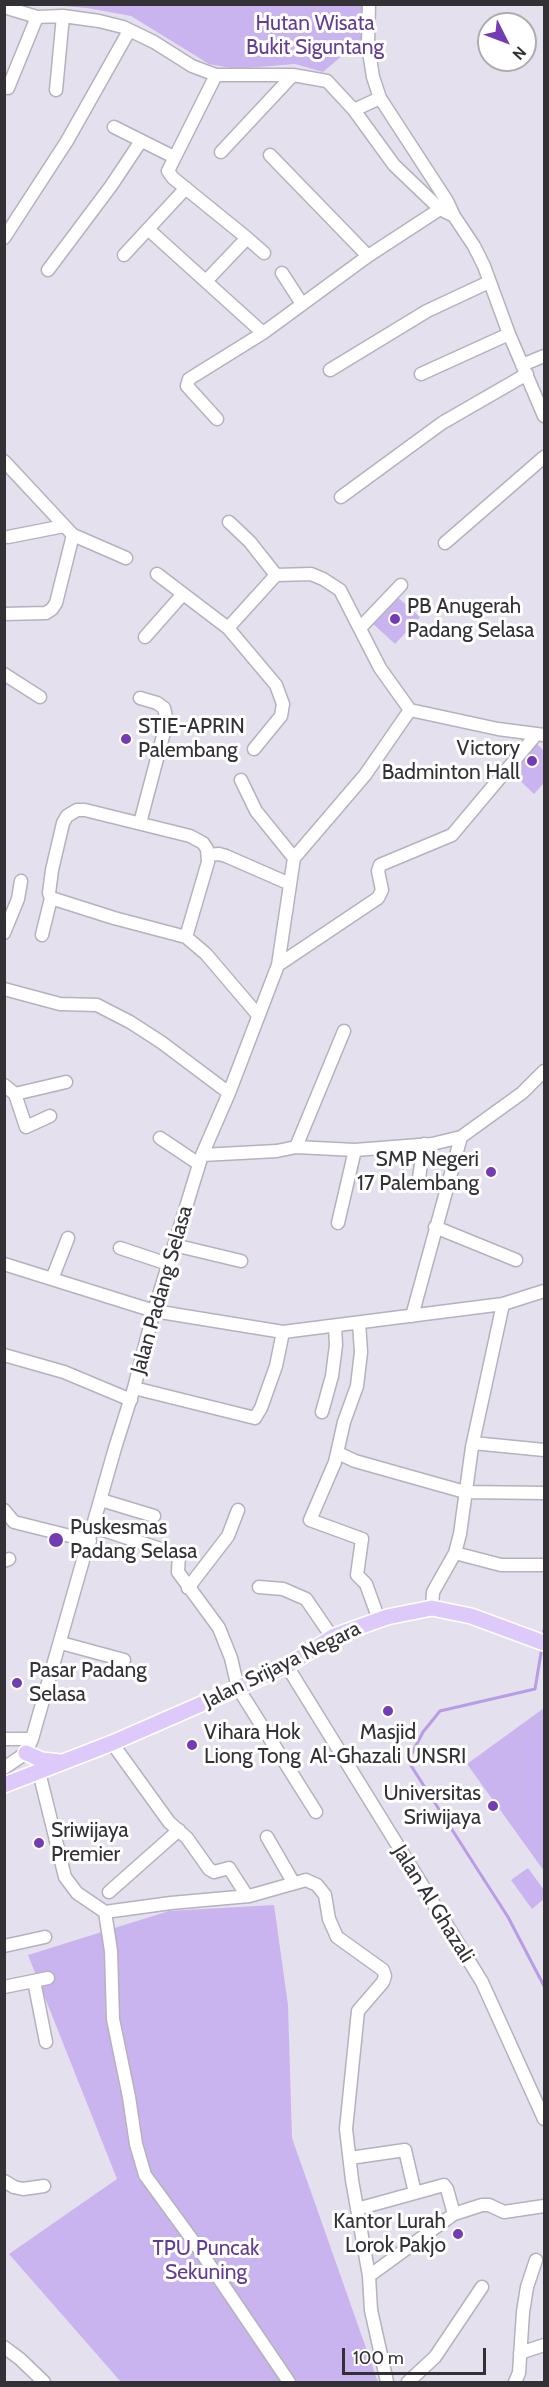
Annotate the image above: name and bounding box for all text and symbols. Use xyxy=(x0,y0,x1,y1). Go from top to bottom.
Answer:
park label: Hutan Wisata Bukit Siguntang xyxy=(246,11,384,61)
north arrow xyxy=(477,12,537,72)
text: N xyxy=(508,42,530,64)
place label: PB Anugerah Padang Selasa xyxy=(407,594,534,644)
marker: PB Anugerah Padang Selasa xyxy=(388,612,402,626)
place label: STIE-APRIN Palembang xyxy=(138,714,245,764)
marker: STIE-APRIN Palembang xyxy=(119,732,133,746)
place label: Victory Badminton Hall xyxy=(382,736,520,786)
marker: Victory Badminton Hall xyxy=(525,754,539,768)
place label: SMP Negeri 17 Palembang xyxy=(357,1147,479,1197)
marker: SMP Negeri 17 Palembang xyxy=(484,1165,498,1179)
street label: Jalan Padang Selasa xyxy=(126,1203,198,1377)
place label: Puskesmas Padang Selasa xyxy=(70,1515,197,1565)
marker: Puskesmas Padang Selasa xyxy=(47,1531,65,1549)
street label: Jalan Srijaya Negara xyxy=(199,1616,365,1714)
place label: Pasar Padang Selasa xyxy=(29,1658,147,1708)
marker: Pasar Padang Selasa xyxy=(10,1676,24,1690)
marker: Masjid Al-Ghazali UNSRI xyxy=(381,1704,395,1718)
place label: Vihara Hok Liong Tong xyxy=(204,1720,301,1770)
place label: Masjid Al-Ghazali UNSRI xyxy=(310,1720,466,1770)
marker: Vihara Hok Liong Tong xyxy=(185,1738,199,1752)
place label: Universitas Sriwijaya xyxy=(383,1781,481,1831)
marker: Universitas Sriwijaya xyxy=(486,1799,500,1813)
place label: Sriwijaya Premier xyxy=(51,1818,129,1868)
marker: Sriwijaya Premier xyxy=(32,1836,46,1850)
street label: Jalan Al Ghazali xyxy=(387,1840,479,1968)
place label: Kantor Lurah Lorok Pakjo xyxy=(333,2209,446,2259)
marker: Kantor Lurah Lorok Pakjo xyxy=(451,2227,465,2241)
park label: TPU Puncak Sekuning xyxy=(153,2236,259,2286)
scale bar xyxy=(345,2336,489,2374)
text: 100 m xyxy=(353,2347,404,2369)

